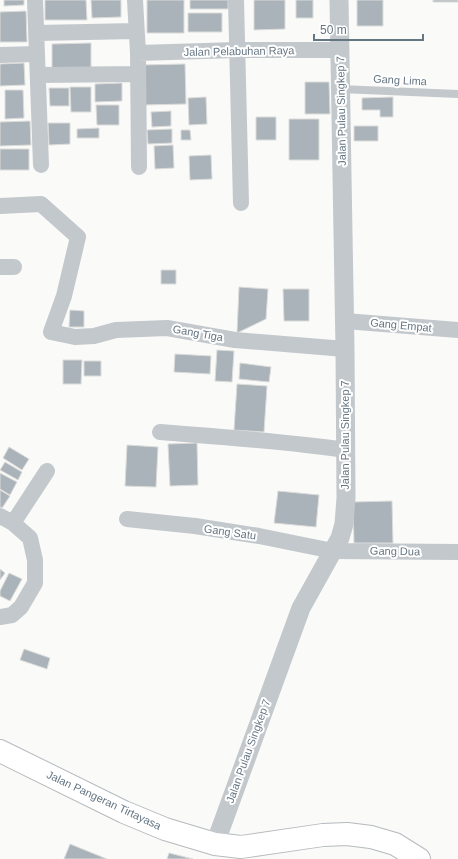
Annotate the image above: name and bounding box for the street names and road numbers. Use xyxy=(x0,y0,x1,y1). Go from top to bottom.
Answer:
street label: Jalan Pelabuhan Raya xyxy=(184,44,295,58)
street label: Jalan Pulau Singkep 7 xyxy=(334,56,348,166)
street label: Gang Lima xyxy=(373,73,428,87)
street label: Gang Empat xyxy=(370,316,432,334)
street label: Gang Tiga xyxy=(172,323,225,343)
street label: Jalan Pulau Singkep 7 xyxy=(339,380,351,490)
street label: Gang Satu xyxy=(203,522,257,542)
street label: Gang Dua xyxy=(370,545,421,557)
street label: Jalan Pulau Singkep 7 xyxy=(224,698,272,804)
street label: Jalan Pangeran Tirtayasa xyxy=(45,768,164,832)

